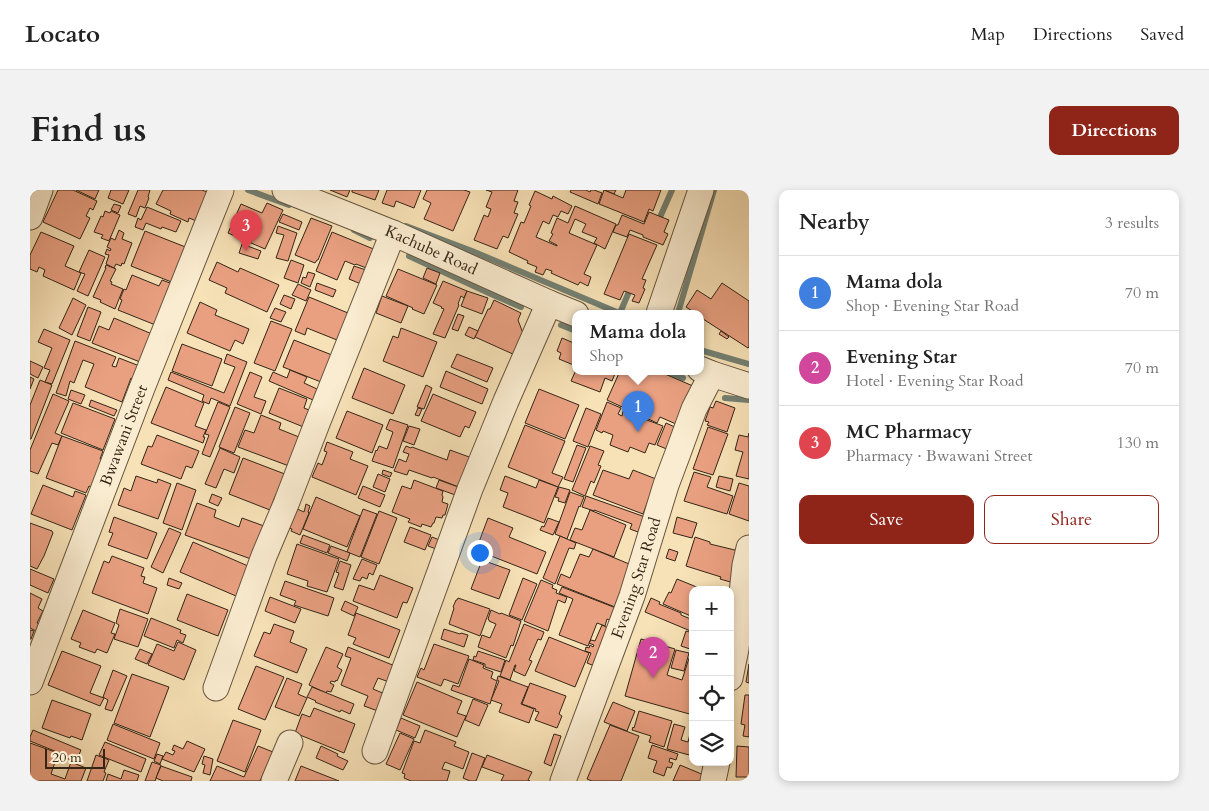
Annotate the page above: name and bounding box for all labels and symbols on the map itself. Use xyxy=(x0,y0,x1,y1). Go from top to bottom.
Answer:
pin: 3 xyxy=(230,210,262,251)
street label: Kachube Road xyxy=(382,220,481,281)
street label: Bwawani Street xyxy=(95,381,153,489)
pin: 1 xyxy=(622,391,654,432)
street label: Evening Star Road xyxy=(606,514,667,642)
your location xyxy=(467,540,493,566)
pin: 2 xyxy=(637,637,669,678)
scale bar xyxy=(45,746,105,769)

